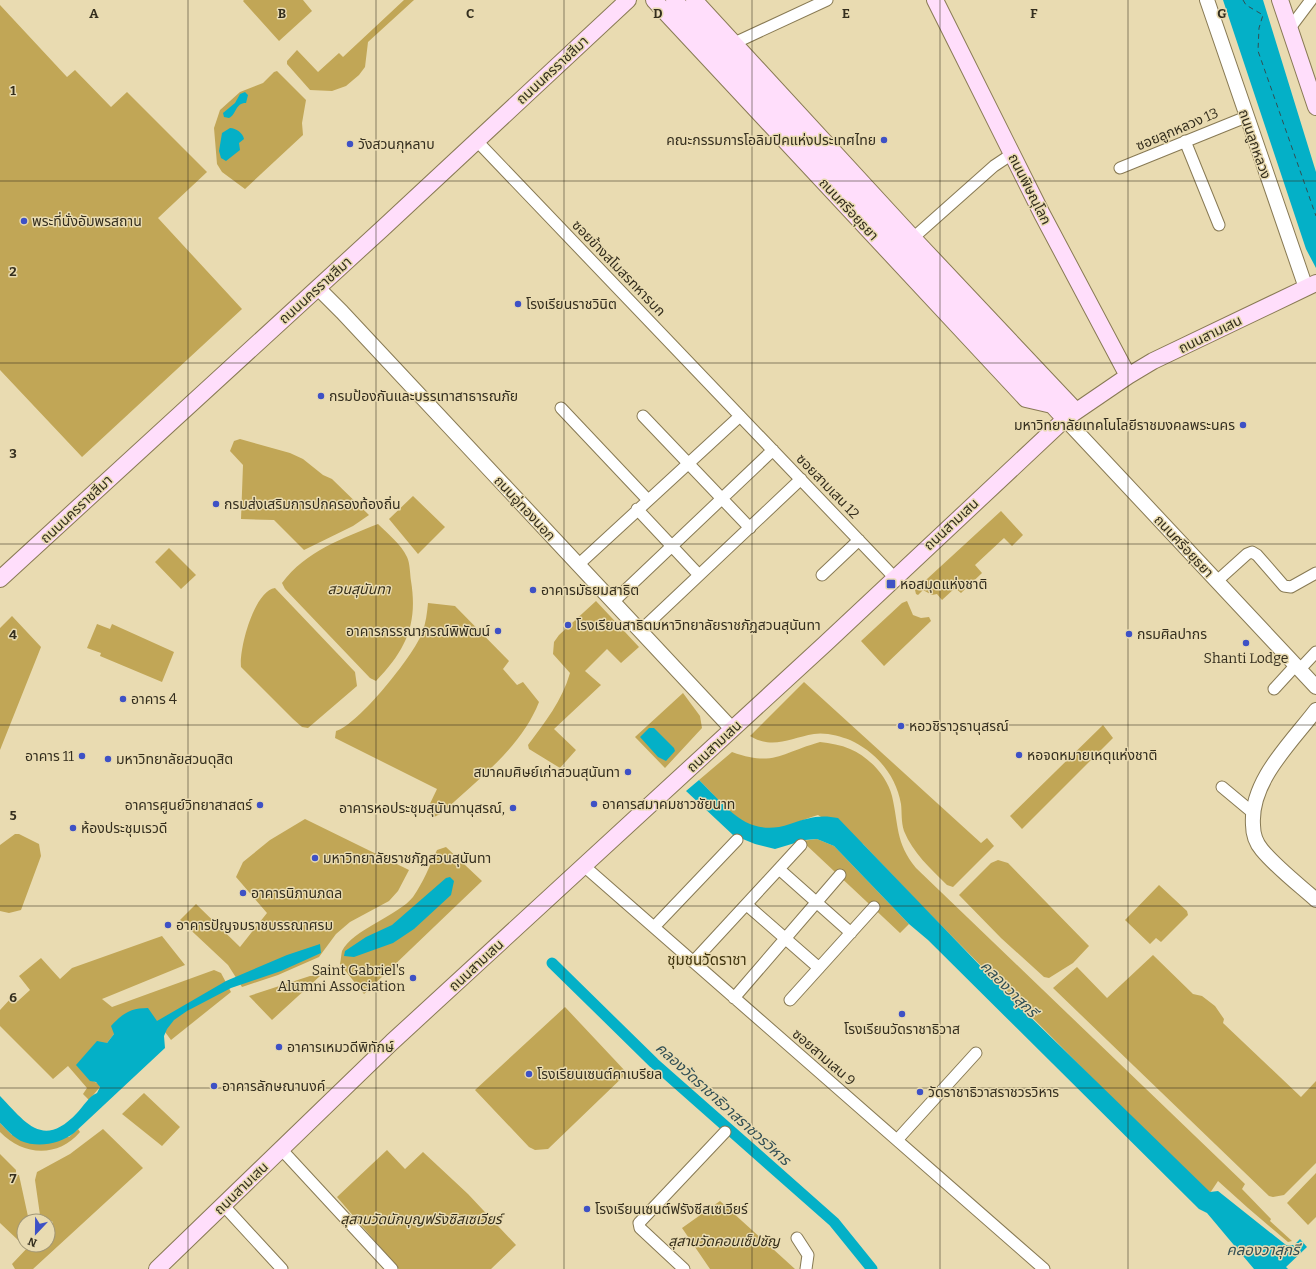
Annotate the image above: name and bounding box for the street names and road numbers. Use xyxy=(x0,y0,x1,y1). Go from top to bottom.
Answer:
street label: ถนนนครราชสีมา xyxy=(513,33,592,108)
street label: ซอยลูกหลวง 13 xyxy=(1134,105,1221,154)
street label: ถนนลูกหลวง xyxy=(1235,107,1274,181)
street label: ถนนพิษณุโลก xyxy=(1004,151,1055,228)
street label: ถนนศรีอยุธยา xyxy=(815,175,882,244)
street label: ซอยข้างสโมสรทหารบก xyxy=(568,217,669,320)
street label: ถนนนครราชสีมา xyxy=(275,253,355,328)
street label: ถนนสามเสน xyxy=(1176,312,1245,357)
street label: ซอยสามเสน 12 xyxy=(793,451,863,522)
street label: ถนนนครราชสีมา xyxy=(37,472,116,547)
street label: ถนนอู่ทองนอก xyxy=(490,472,559,544)
street label: ถนนสามเสน xyxy=(921,495,982,554)
street label: ถนนศรีอยุธยา xyxy=(1150,512,1217,581)
street label: ถนนสามเสน xyxy=(684,717,745,776)
street label: ถนนสามเสน xyxy=(446,936,507,995)
street label: ซอยสามเสน 9 xyxy=(789,1025,859,1089)
street label: ถนนสามเสน xyxy=(211,1158,272,1218)

